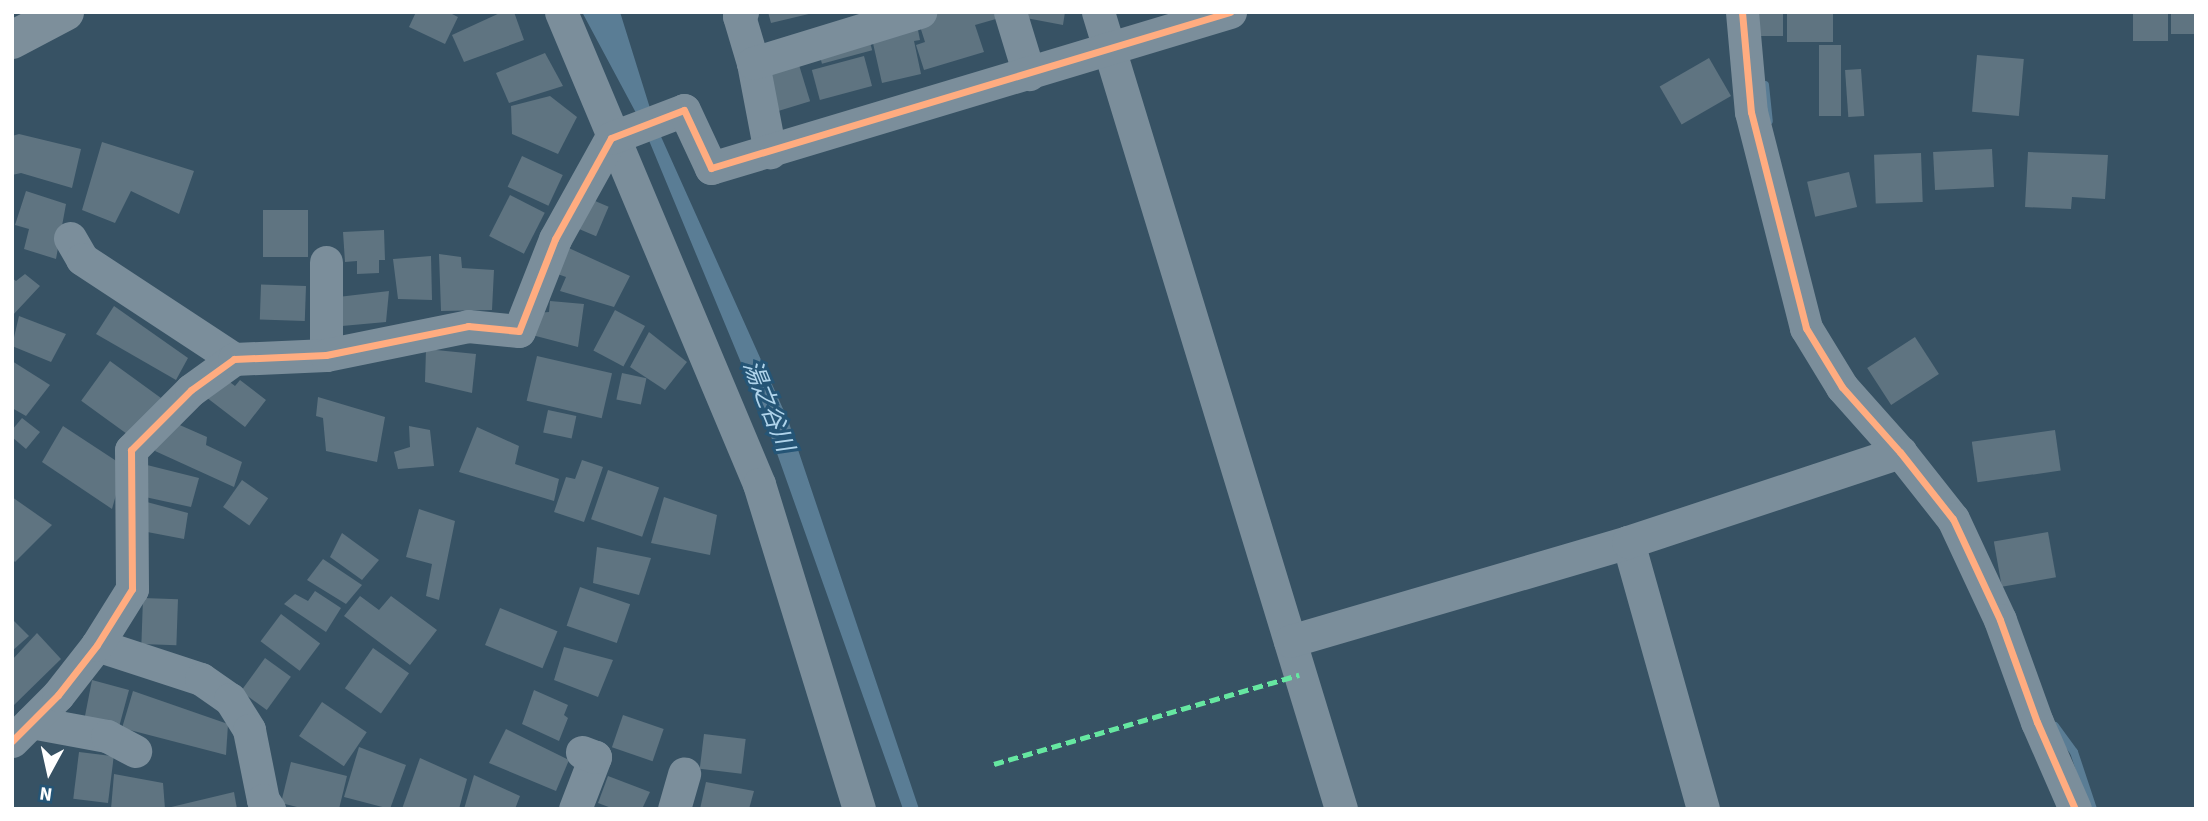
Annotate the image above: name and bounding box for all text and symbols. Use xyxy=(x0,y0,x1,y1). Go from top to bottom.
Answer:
water label: 湯之谷川 xyxy=(737,356,799,456)
north arrow xyxy=(14,737,84,807)
text: N xyxy=(38,779,54,808)

